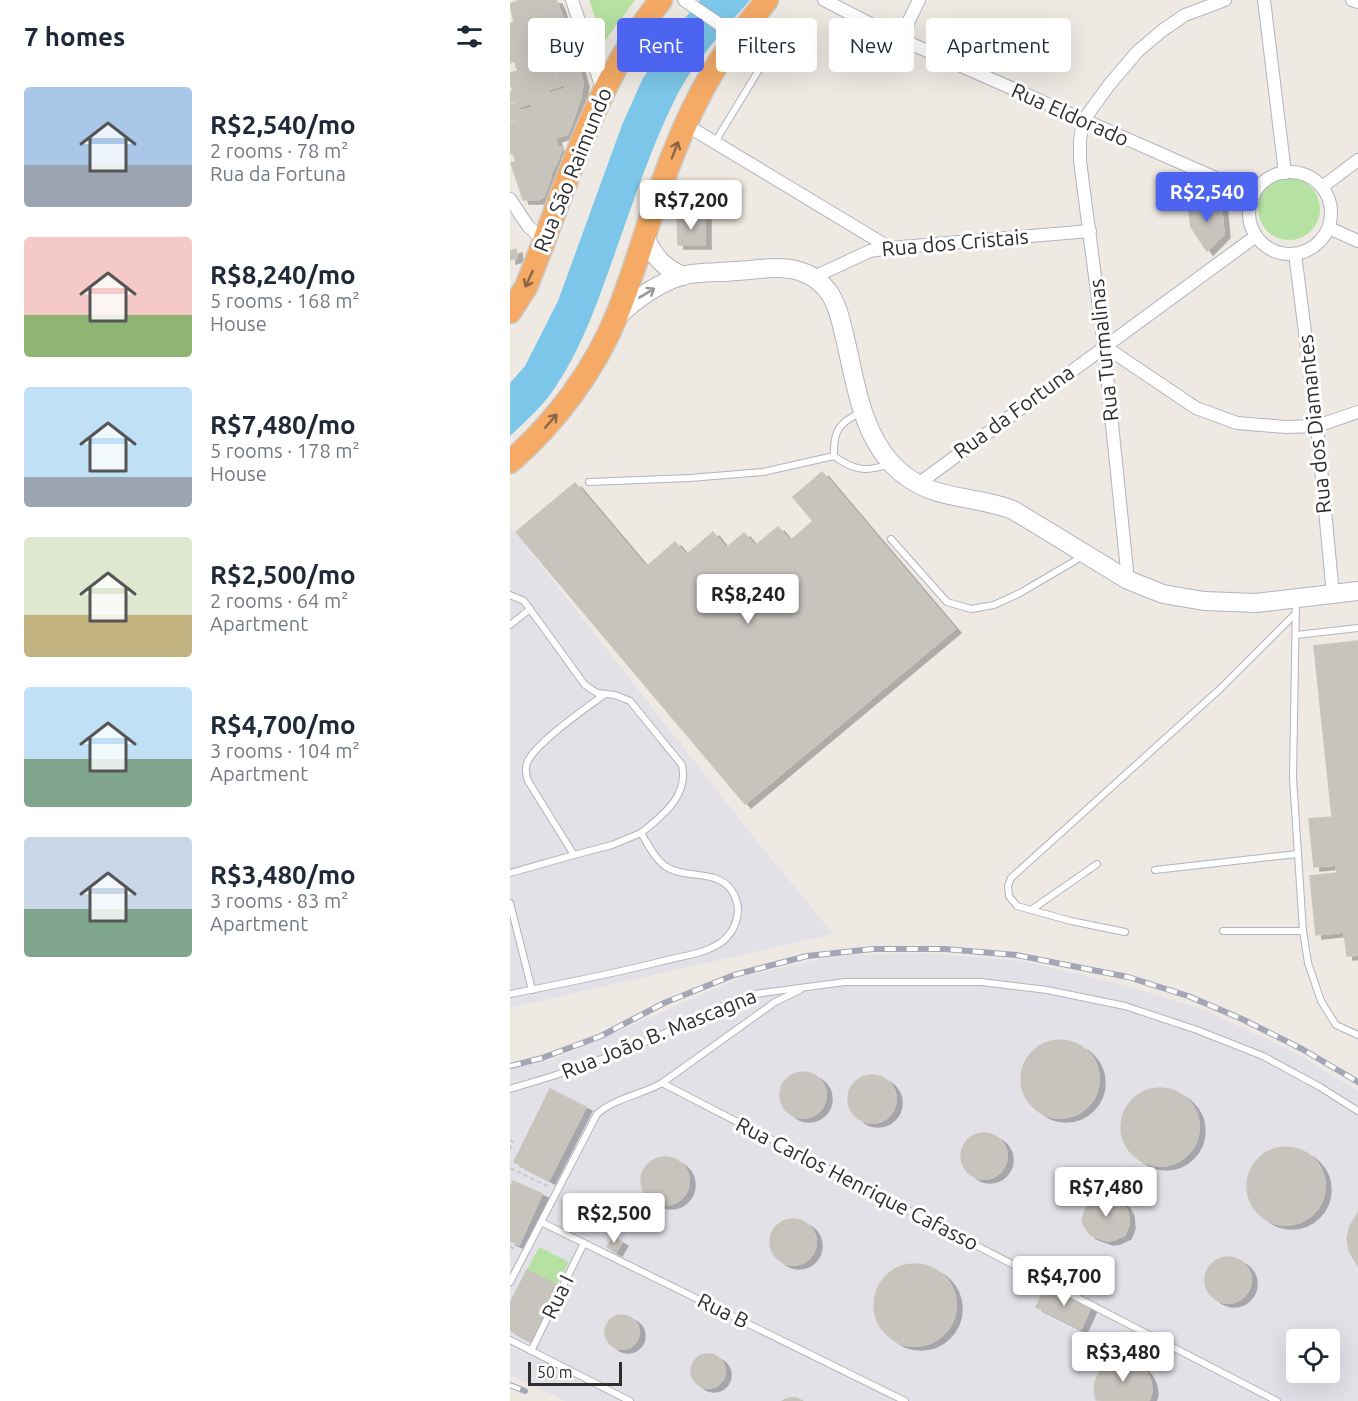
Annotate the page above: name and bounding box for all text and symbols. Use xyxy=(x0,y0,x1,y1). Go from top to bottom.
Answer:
chip: Buy xyxy=(528,18,605,72)
chip: Rent xyxy=(617,18,704,72)
chip: Filters xyxy=(716,18,817,72)
chip: New xyxy=(829,18,914,72)
chip: Apartment xyxy=(926,18,1071,72)
icon: filters xyxy=(453,20,486,53)
text: 7 homes xyxy=(24,22,125,51)
street label: Rua Eldorado xyxy=(1008,78,1133,151)
street label: Rua São Raimundo xyxy=(528,84,616,255)
text: R$2,540/mo xyxy=(210,110,356,139)
icon: home xyxy=(72,111,144,183)
text: 2 rooms · 78 m² xyxy=(210,139,348,162)
one-way arrow xyxy=(670,141,681,160)
text: Rua da Fortuna xyxy=(210,162,346,185)
pin: R$2,540 xyxy=(1152,172,1262,223)
pin: R$7,200 xyxy=(636,180,746,231)
text: R$2,540 xyxy=(1170,180,1244,203)
text: R$7,200 xyxy=(654,188,728,211)
street label: Rua dos Cristais xyxy=(880,224,1029,260)
text: R$8,240/mo xyxy=(210,260,356,289)
icon: home xyxy=(72,261,144,333)
one-way arrow xyxy=(523,270,534,288)
street label: Rua Turmalinas xyxy=(1084,278,1122,423)
one-way arrow xyxy=(638,286,655,298)
text: 5 rooms · 168 m² xyxy=(210,289,360,312)
text: House xyxy=(210,312,267,335)
street label: Rua dos Diamantes xyxy=(1293,333,1335,515)
street label: Rua da Fortuna xyxy=(949,359,1078,463)
text: R$7,480/mo xyxy=(210,410,356,439)
icon: home xyxy=(72,411,144,483)
one-way arrow xyxy=(544,414,558,429)
text: 5 rooms · 178 m² xyxy=(210,439,360,462)
text: House xyxy=(210,462,267,485)
text: R$2,500/mo xyxy=(210,560,356,589)
icon: home xyxy=(72,561,144,633)
pin: R$8,240 xyxy=(693,574,803,625)
text: R$8,240 xyxy=(711,582,785,605)
text: 2 rooms · 64 m² xyxy=(210,589,348,612)
text: Apartment xyxy=(210,612,308,635)
text: R$4,700/mo xyxy=(210,710,356,739)
icon: home xyxy=(72,711,144,783)
text: 3 rooms · 104 m² xyxy=(210,739,360,762)
text: Apartment xyxy=(210,762,308,785)
text: R$3,480/mo xyxy=(210,860,356,889)
icon: home xyxy=(72,861,144,933)
text: 3 rooms · 83 m² xyxy=(210,889,348,912)
text: Apartment xyxy=(210,912,308,935)
street label: Rua João B. Mascagna xyxy=(558,983,760,1083)
street label: Rua Carlos Henrique Cafasso xyxy=(732,1111,983,1255)
pin: R$7,480 xyxy=(1051,1167,1161,1218)
text: R$7,480 xyxy=(1069,1175,1143,1198)
pin: R$2,500 xyxy=(559,1193,669,1244)
text: R$2,500 xyxy=(577,1201,651,1224)
pin: R$4,700 xyxy=(1009,1256,1119,1307)
text: R$4,700 xyxy=(1027,1264,1101,1287)
street label: Rua I xyxy=(536,1271,578,1323)
street label: Rua B xyxy=(694,1287,753,1333)
map controls xyxy=(1286,1329,1340,1383)
button: locate xyxy=(1286,1329,1340,1383)
pin: R$3,480 xyxy=(1068,1332,1178,1383)
text: R$3,480 xyxy=(1086,1340,1160,1363)
scale bar xyxy=(528,1359,622,1386)
text: 50 m xyxy=(537,1363,573,1381)

